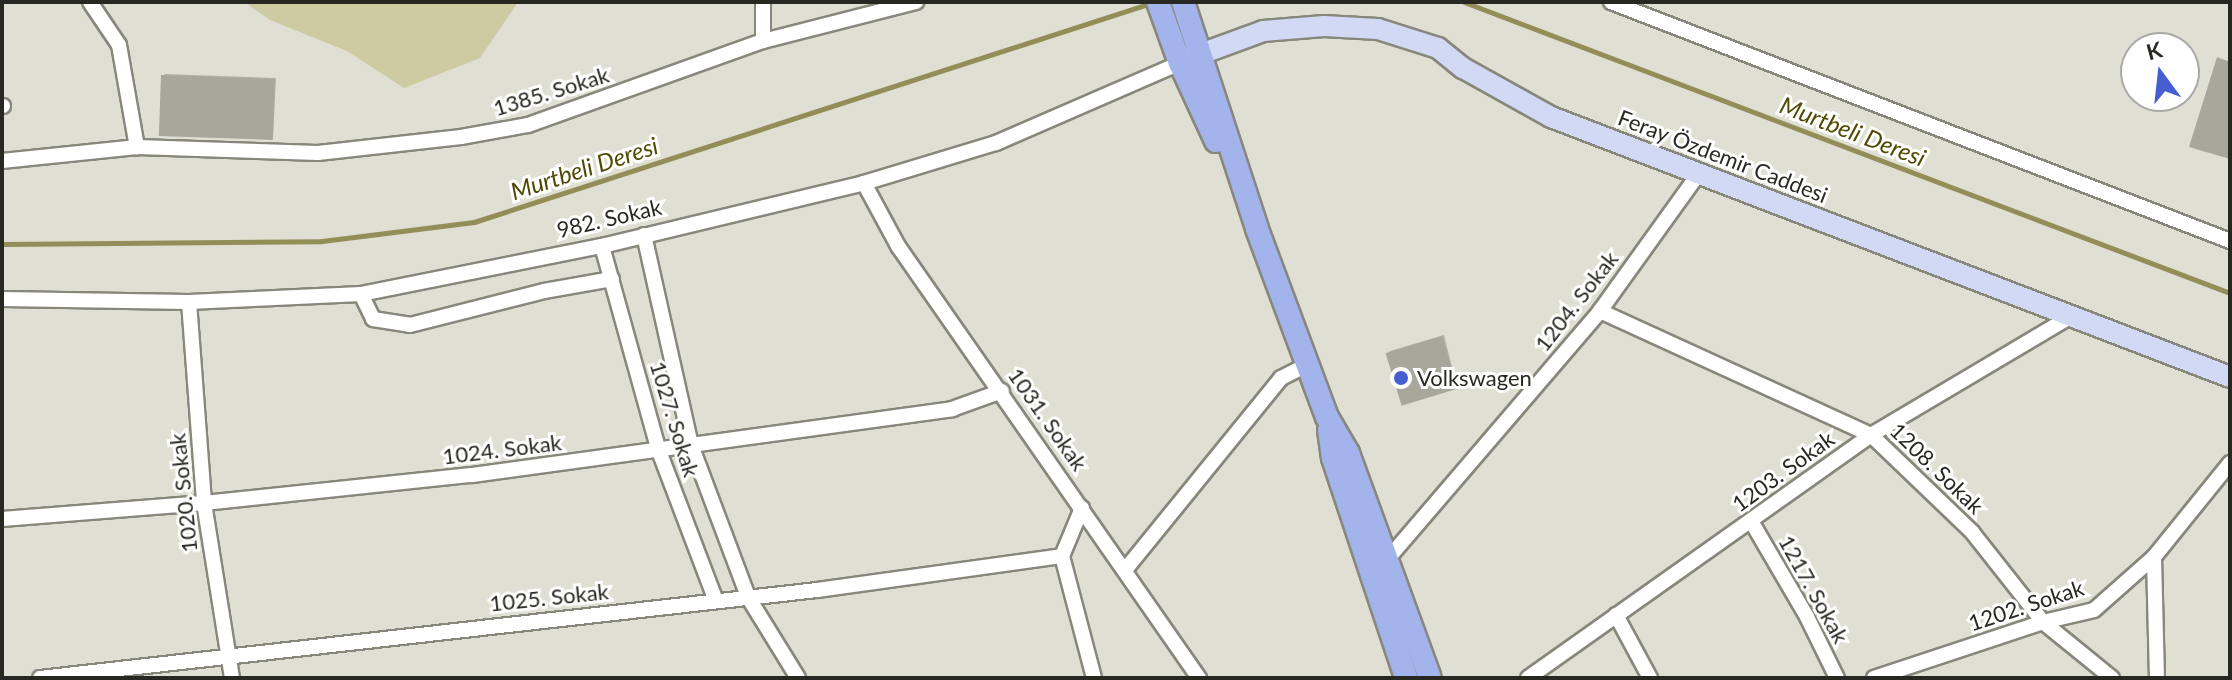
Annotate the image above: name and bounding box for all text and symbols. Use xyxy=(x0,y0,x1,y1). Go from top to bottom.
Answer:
north arrow xyxy=(2120,32,2200,112)
text: K xyxy=(2143,35,2165,65)
street label: 1385. Sokak xyxy=(490,61,612,121)
water label: Murtbeli Deresi xyxy=(1776,90,1930,172)
street label: Feray Özdemir Caddesi xyxy=(1614,104,1832,208)
water label: Murtbeli Deresi xyxy=(507,131,661,205)
street label: 982. Sokak xyxy=(554,193,664,243)
street label: 1204. Sokak xyxy=(1529,246,1623,356)
street label: 1027. Sokak xyxy=(645,358,705,480)
street label: 1031. Sokak xyxy=(1003,362,1093,476)
place label: Volkswagen xyxy=(1417,365,1532,391)
marker: Volkswagen xyxy=(1392,369,1410,387)
street label: 1208. Sokak xyxy=(1885,417,1989,519)
street label: 1203. Sokak xyxy=(1727,425,1839,517)
street label: 1024. Sokak xyxy=(441,429,563,469)
street label: 1020. Sokak xyxy=(164,432,202,554)
street label: 1217. Sokak xyxy=(1773,530,1855,648)
street label: 1202. Sokak xyxy=(1965,574,2087,636)
street label: 1025. Sokak xyxy=(488,578,610,616)

